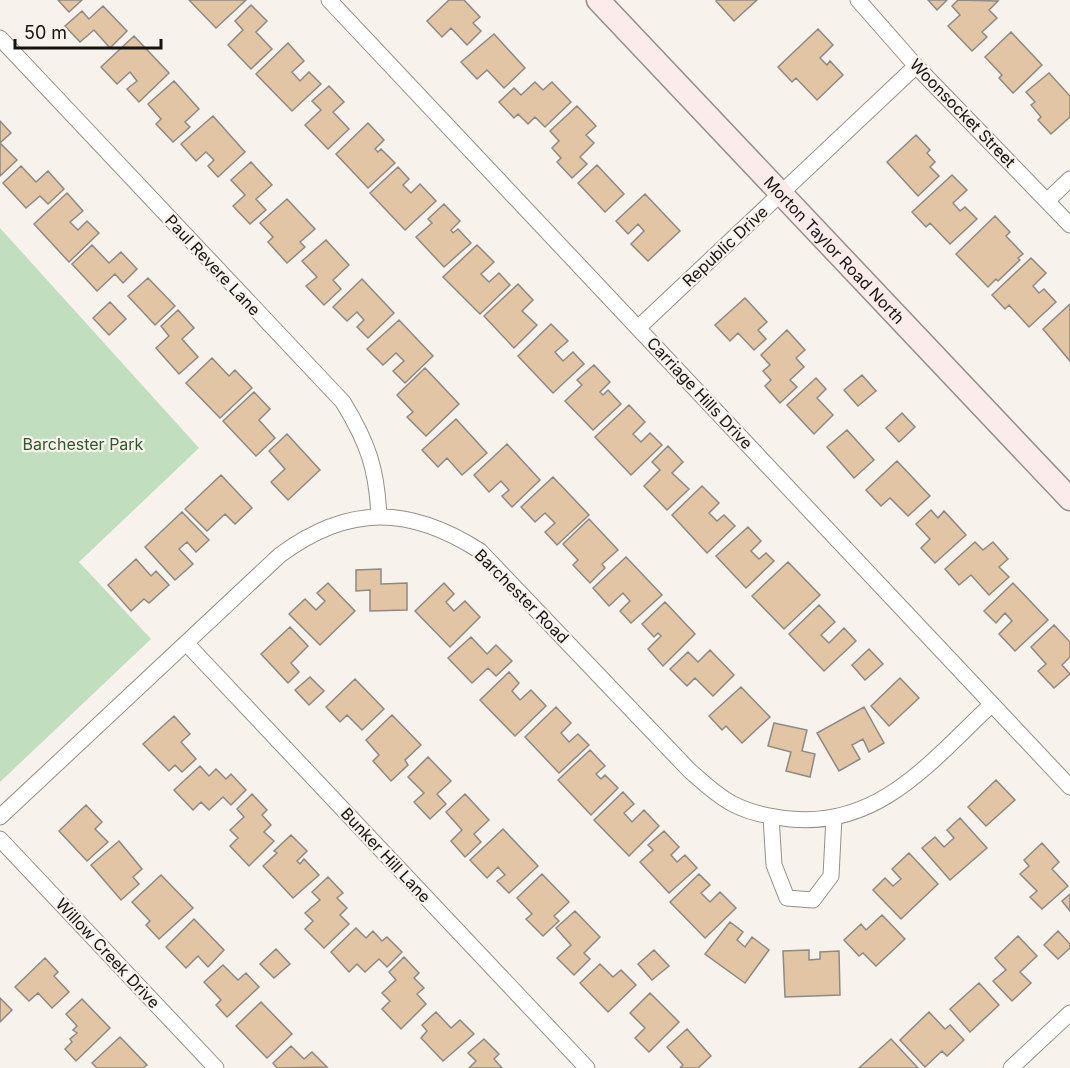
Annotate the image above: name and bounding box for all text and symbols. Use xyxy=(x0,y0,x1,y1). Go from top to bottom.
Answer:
scale bar xyxy=(15,12,160,50)
text: 50 m xyxy=(24,22,67,43)
street label: Woonsocket Street xyxy=(906,54,1020,172)
street label: Morton Taylor Road North xyxy=(760,172,909,328)
street label: Republic Drive xyxy=(678,201,772,291)
street label: Paul Revere Lane xyxy=(161,210,265,320)
street label: Carriage Hills Drive xyxy=(643,333,757,453)
park label: Barchester Park xyxy=(23,434,144,454)
street label: Barchester Road xyxy=(471,545,573,647)
street label: Bunker Hill Lane xyxy=(337,803,435,907)
street label: Willow Creek Drive xyxy=(52,894,164,1012)

